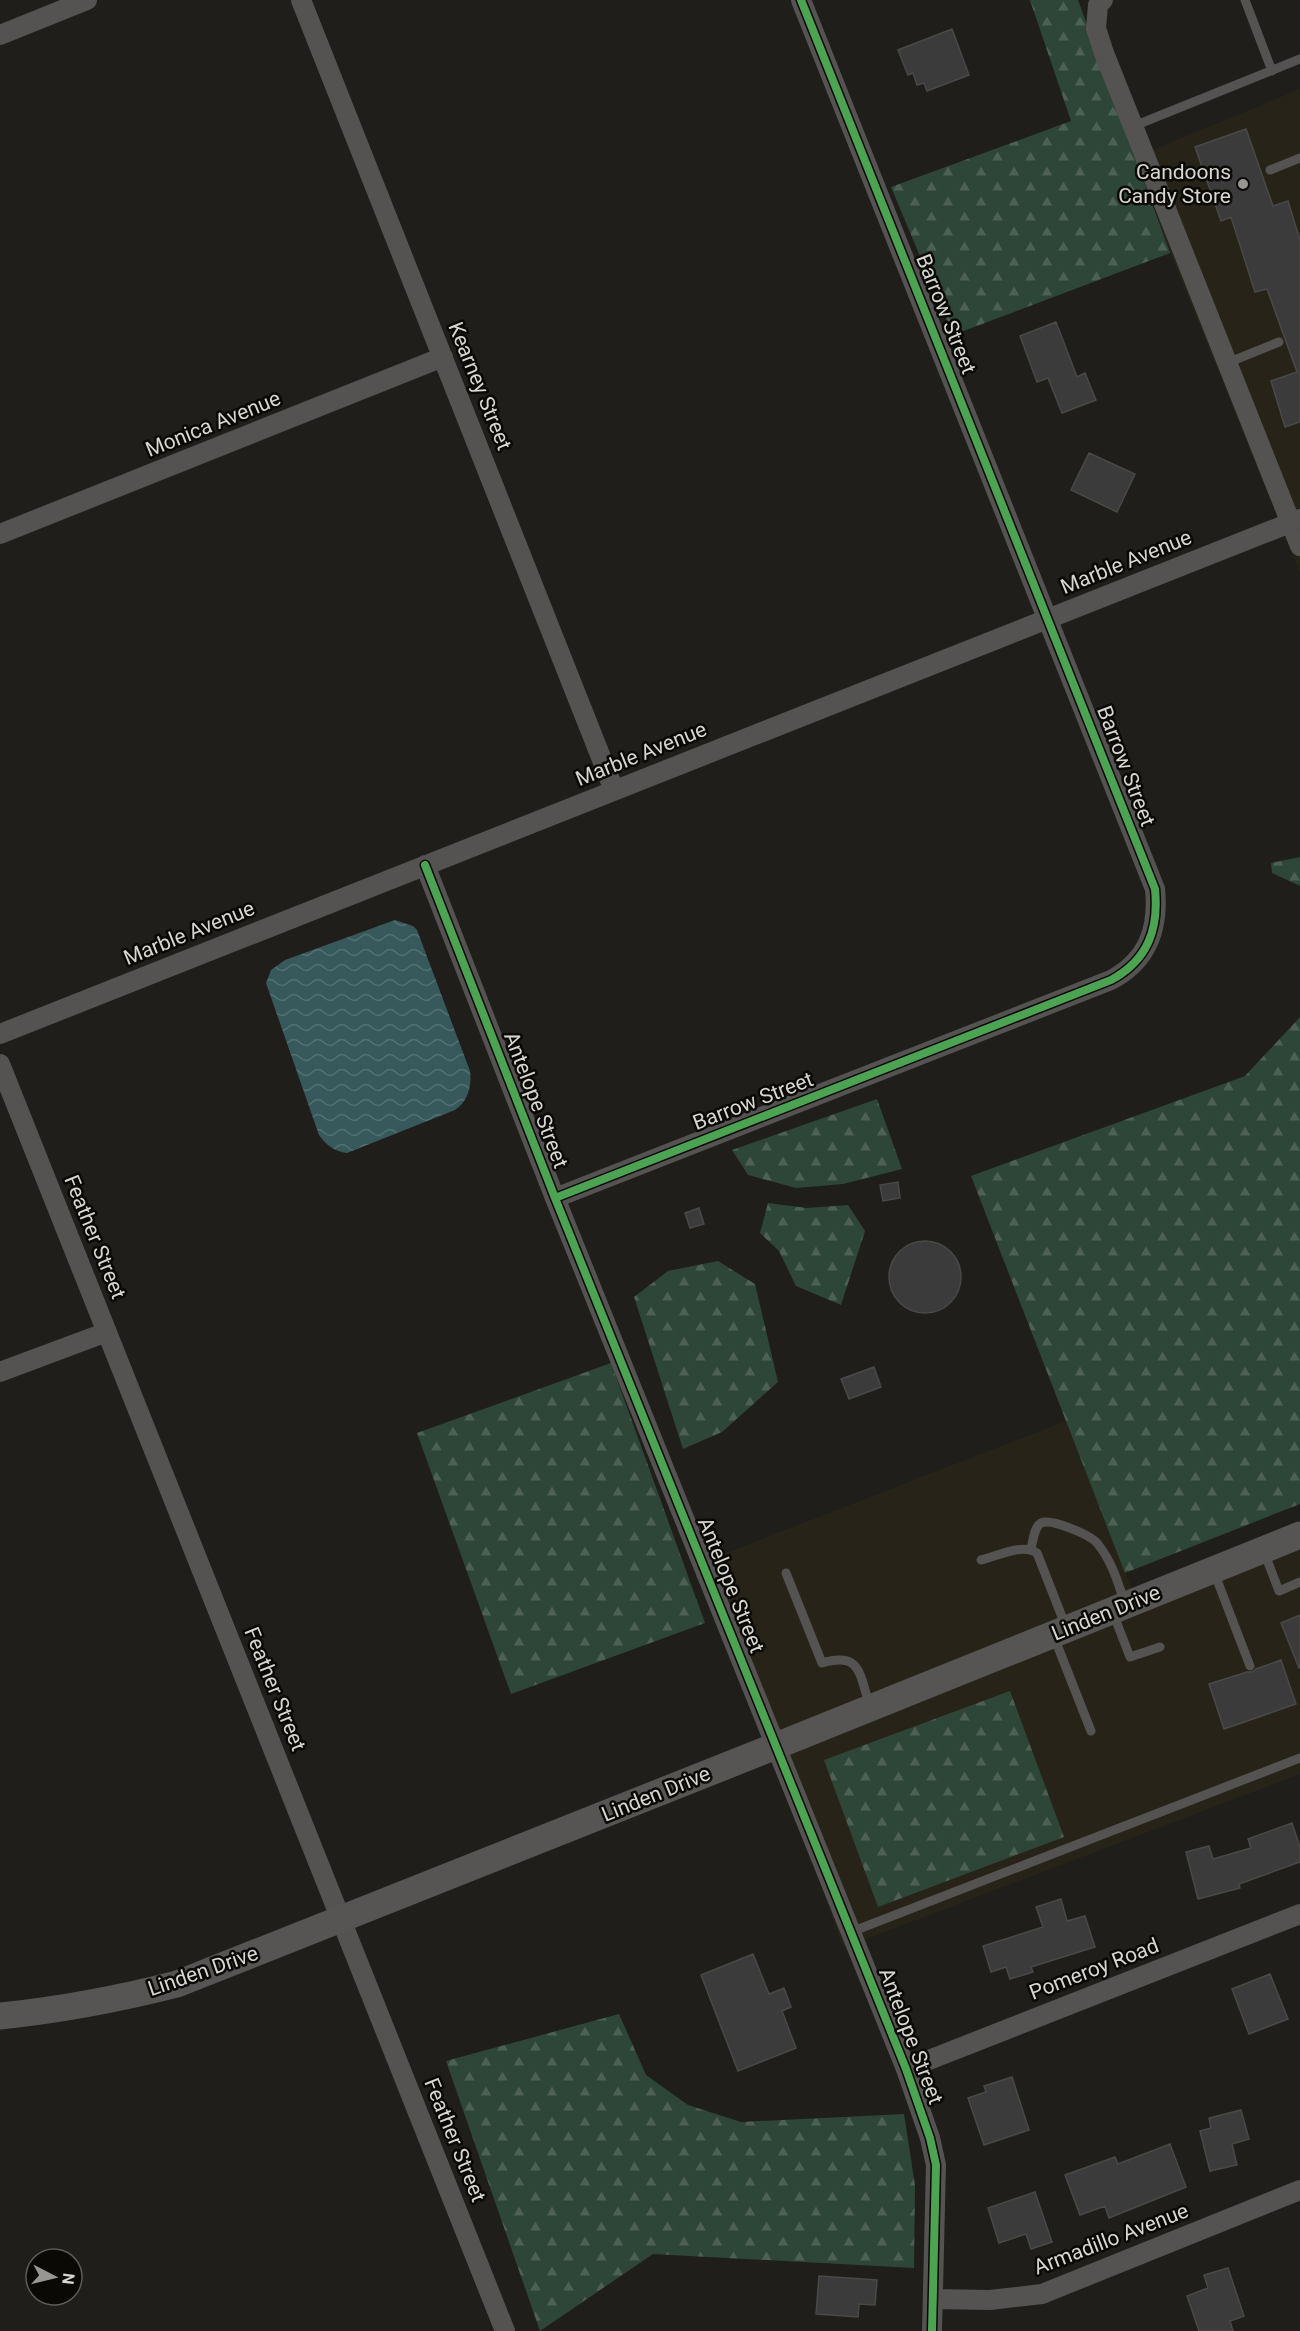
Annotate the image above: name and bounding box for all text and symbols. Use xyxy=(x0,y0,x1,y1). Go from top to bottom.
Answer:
place label: Candoons Candy Store xyxy=(1118,160,1231,208)
marker: Candoons Candy Store xyxy=(1236,177,1250,191)
street label: Barrow Street xyxy=(911,251,981,377)
street label: Kearney Street xyxy=(443,319,517,454)
street label: Monica Avenue xyxy=(142,386,284,462)
street label: Marble Avenue xyxy=(1057,525,1195,599)
street label: Barrow Street xyxy=(1092,702,1160,830)
street label: Marble Avenue xyxy=(572,717,710,791)
street label: Marble Avenue xyxy=(120,896,258,970)
street label: Antelope Street xyxy=(499,1029,573,1172)
street label: Barrow Street xyxy=(689,1067,817,1135)
street label: Feather Street xyxy=(59,1172,131,1302)
street label: Antelope Street xyxy=(693,1514,769,1656)
street label: Linden Drive xyxy=(1048,1580,1164,1646)
street label: Feather Street xyxy=(239,1624,311,1754)
street label: Linden Drive xyxy=(598,1761,714,1827)
street label: Pomeroy Road xyxy=(1026,1933,1162,2005)
street label: Linden Drive xyxy=(145,1941,261,2001)
street label: Antelope Street xyxy=(874,1965,948,2108)
street label: Feather Street xyxy=(419,2075,491,2205)
street label: Armadillo Avenue xyxy=(1030,2198,1192,2280)
north arrow xyxy=(24,2247,84,2307)
text: N xyxy=(58,2272,79,2286)

